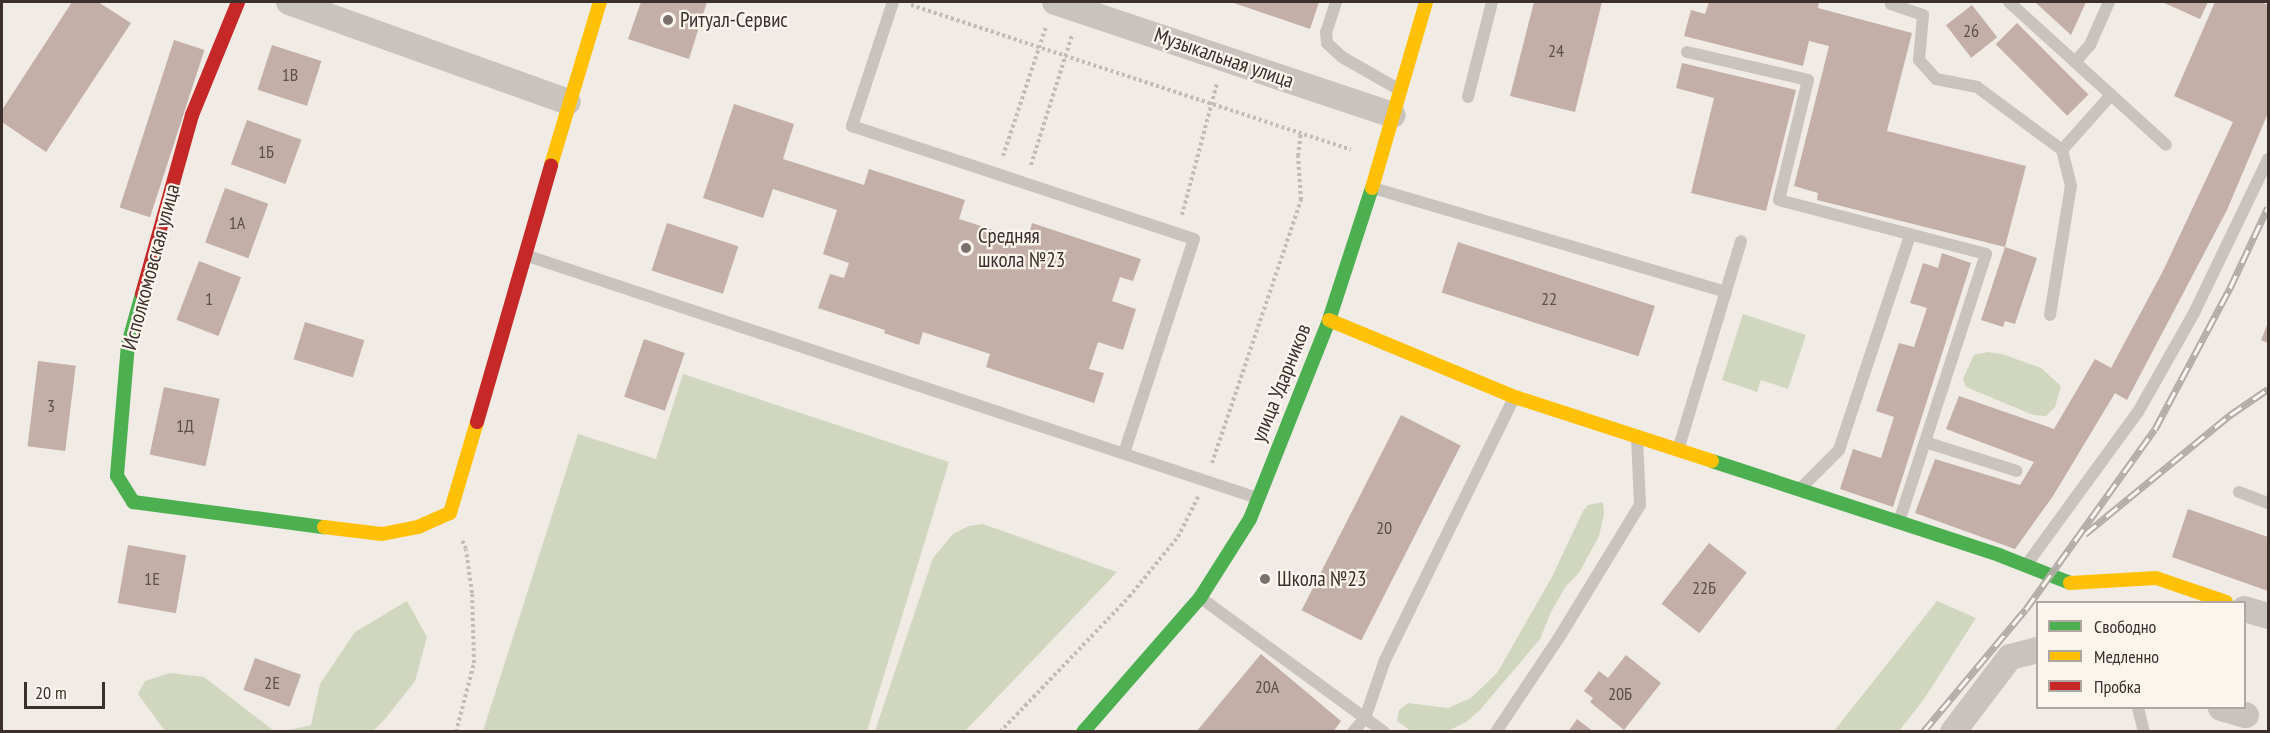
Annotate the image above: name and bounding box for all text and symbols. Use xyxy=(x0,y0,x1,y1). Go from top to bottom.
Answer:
place label: Ритуал-Сервис xyxy=(680,7,788,33)
marker: Ритуал-Сервис xyxy=(661,13,675,27)
house number: 26 xyxy=(1963,20,1979,42)
street label: Музыкальная улица xyxy=(1151,22,1297,94)
house number: 24 xyxy=(1548,40,1564,62)
house number: 1В xyxy=(282,64,298,86)
house number: 1Б xyxy=(258,141,274,163)
street label: Исполкомовская улица xyxy=(117,181,185,353)
house number: 1А xyxy=(229,212,245,234)
place label: Средняя школа №23 xyxy=(978,223,1065,273)
marker: Средняя школа №23 xyxy=(959,241,973,255)
house number: 1 xyxy=(205,288,213,310)
house number: 22 xyxy=(1541,288,1557,310)
street label: улица Ударников xyxy=(1246,320,1316,446)
house number: 3 xyxy=(47,395,55,417)
house number: 1Д xyxy=(176,415,194,437)
house number: 20 xyxy=(1376,517,1392,539)
place label: Школа №23 xyxy=(1277,566,1366,592)
house number: 1Е xyxy=(144,568,160,590)
marker: Школа №23 xyxy=(1258,572,1272,586)
house number: 22Б xyxy=(1692,577,1716,599)
legend xyxy=(2036,601,2246,709)
text: Свободно xyxy=(2094,615,2156,638)
text: Медленно xyxy=(2094,645,2159,668)
scale bar xyxy=(27,670,108,708)
house number: 2Е xyxy=(264,672,280,694)
text: Пробка xyxy=(2094,675,2141,698)
house number: 20А xyxy=(1255,676,1279,698)
text: 20 m xyxy=(35,681,67,704)
house number: 20Б xyxy=(1608,683,1632,705)

